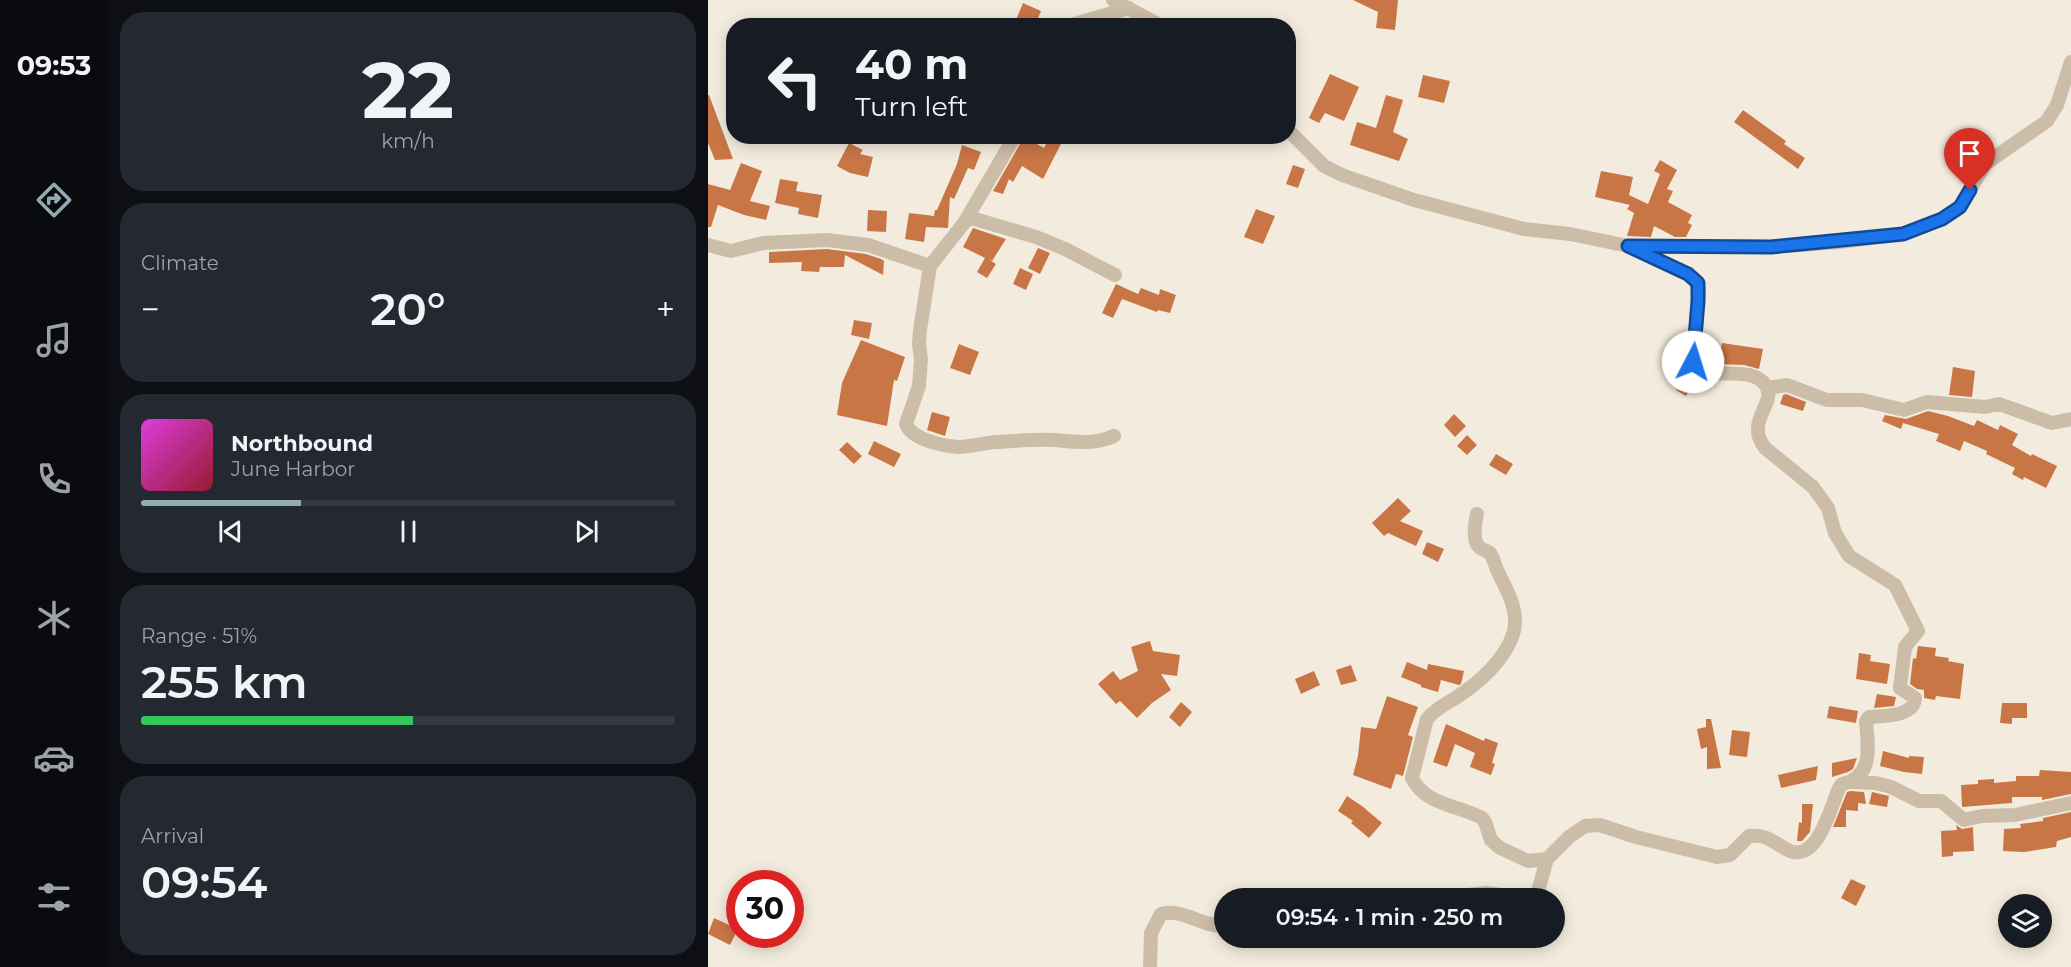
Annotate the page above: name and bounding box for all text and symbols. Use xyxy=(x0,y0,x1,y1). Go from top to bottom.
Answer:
text: 40 m xyxy=(855,38,968,90)
text: 22 xyxy=(362,42,454,138)
icon: left xyxy=(756,42,834,120)
text: 09:53 xyxy=(17,49,91,82)
text: Turn left xyxy=(855,90,968,123)
pin xyxy=(1944,128,1995,190)
text: km/h xyxy=(381,129,435,153)
icon: arrive xyxy=(1953,137,1986,170)
icon: directions xyxy=(33,179,75,221)
text: Climate xyxy=(141,251,219,275)
text: 20° xyxy=(370,281,446,336)
text: − xyxy=(141,289,160,329)
text: + xyxy=(656,289,675,329)
icon: music xyxy=(33,319,75,361)
position arrow xyxy=(1661,330,1725,394)
text: Northbound xyxy=(231,430,373,457)
text: June Harbor xyxy=(231,457,355,481)
icon: phone xyxy=(33,458,75,500)
icon: previous xyxy=(214,515,247,548)
icon: pause xyxy=(392,515,425,548)
icon: next xyxy=(570,515,603,548)
icon: climate xyxy=(33,597,75,639)
text: Range · 51% xyxy=(141,624,257,648)
text: 255 km xyxy=(141,654,308,709)
icon: car xyxy=(33,737,75,779)
text: Arrival xyxy=(141,824,204,848)
text: 09:54 xyxy=(141,854,267,909)
speed limit sign: 30 xyxy=(726,870,804,948)
icon: filters xyxy=(33,876,75,918)
map controls xyxy=(1998,894,2052,948)
button: layers xyxy=(1998,894,2052,948)
text: 09:54 · 1 min · 250 m xyxy=(1276,904,1503,931)

